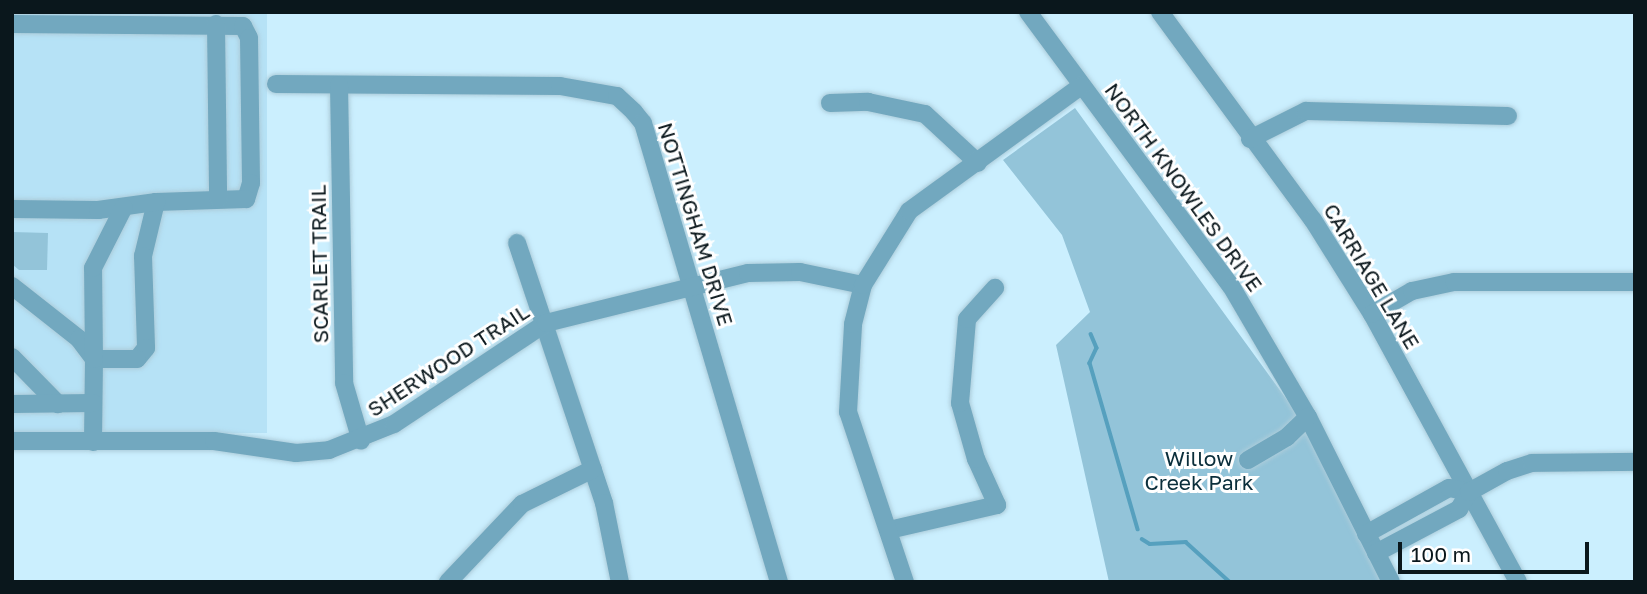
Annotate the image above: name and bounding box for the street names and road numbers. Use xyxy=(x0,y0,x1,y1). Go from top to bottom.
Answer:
street label: NORTH KNOWLES DRIVE xyxy=(1100,78,1268,296)
street label: NOTTINGHAM DRIVE xyxy=(653,119,739,329)
street label: SCARLET TRAIL xyxy=(305,184,333,344)
street label: CARRIAGE LANE xyxy=(1319,199,1425,353)
street label: SHERWOOD TRAIL xyxy=(363,298,533,422)

